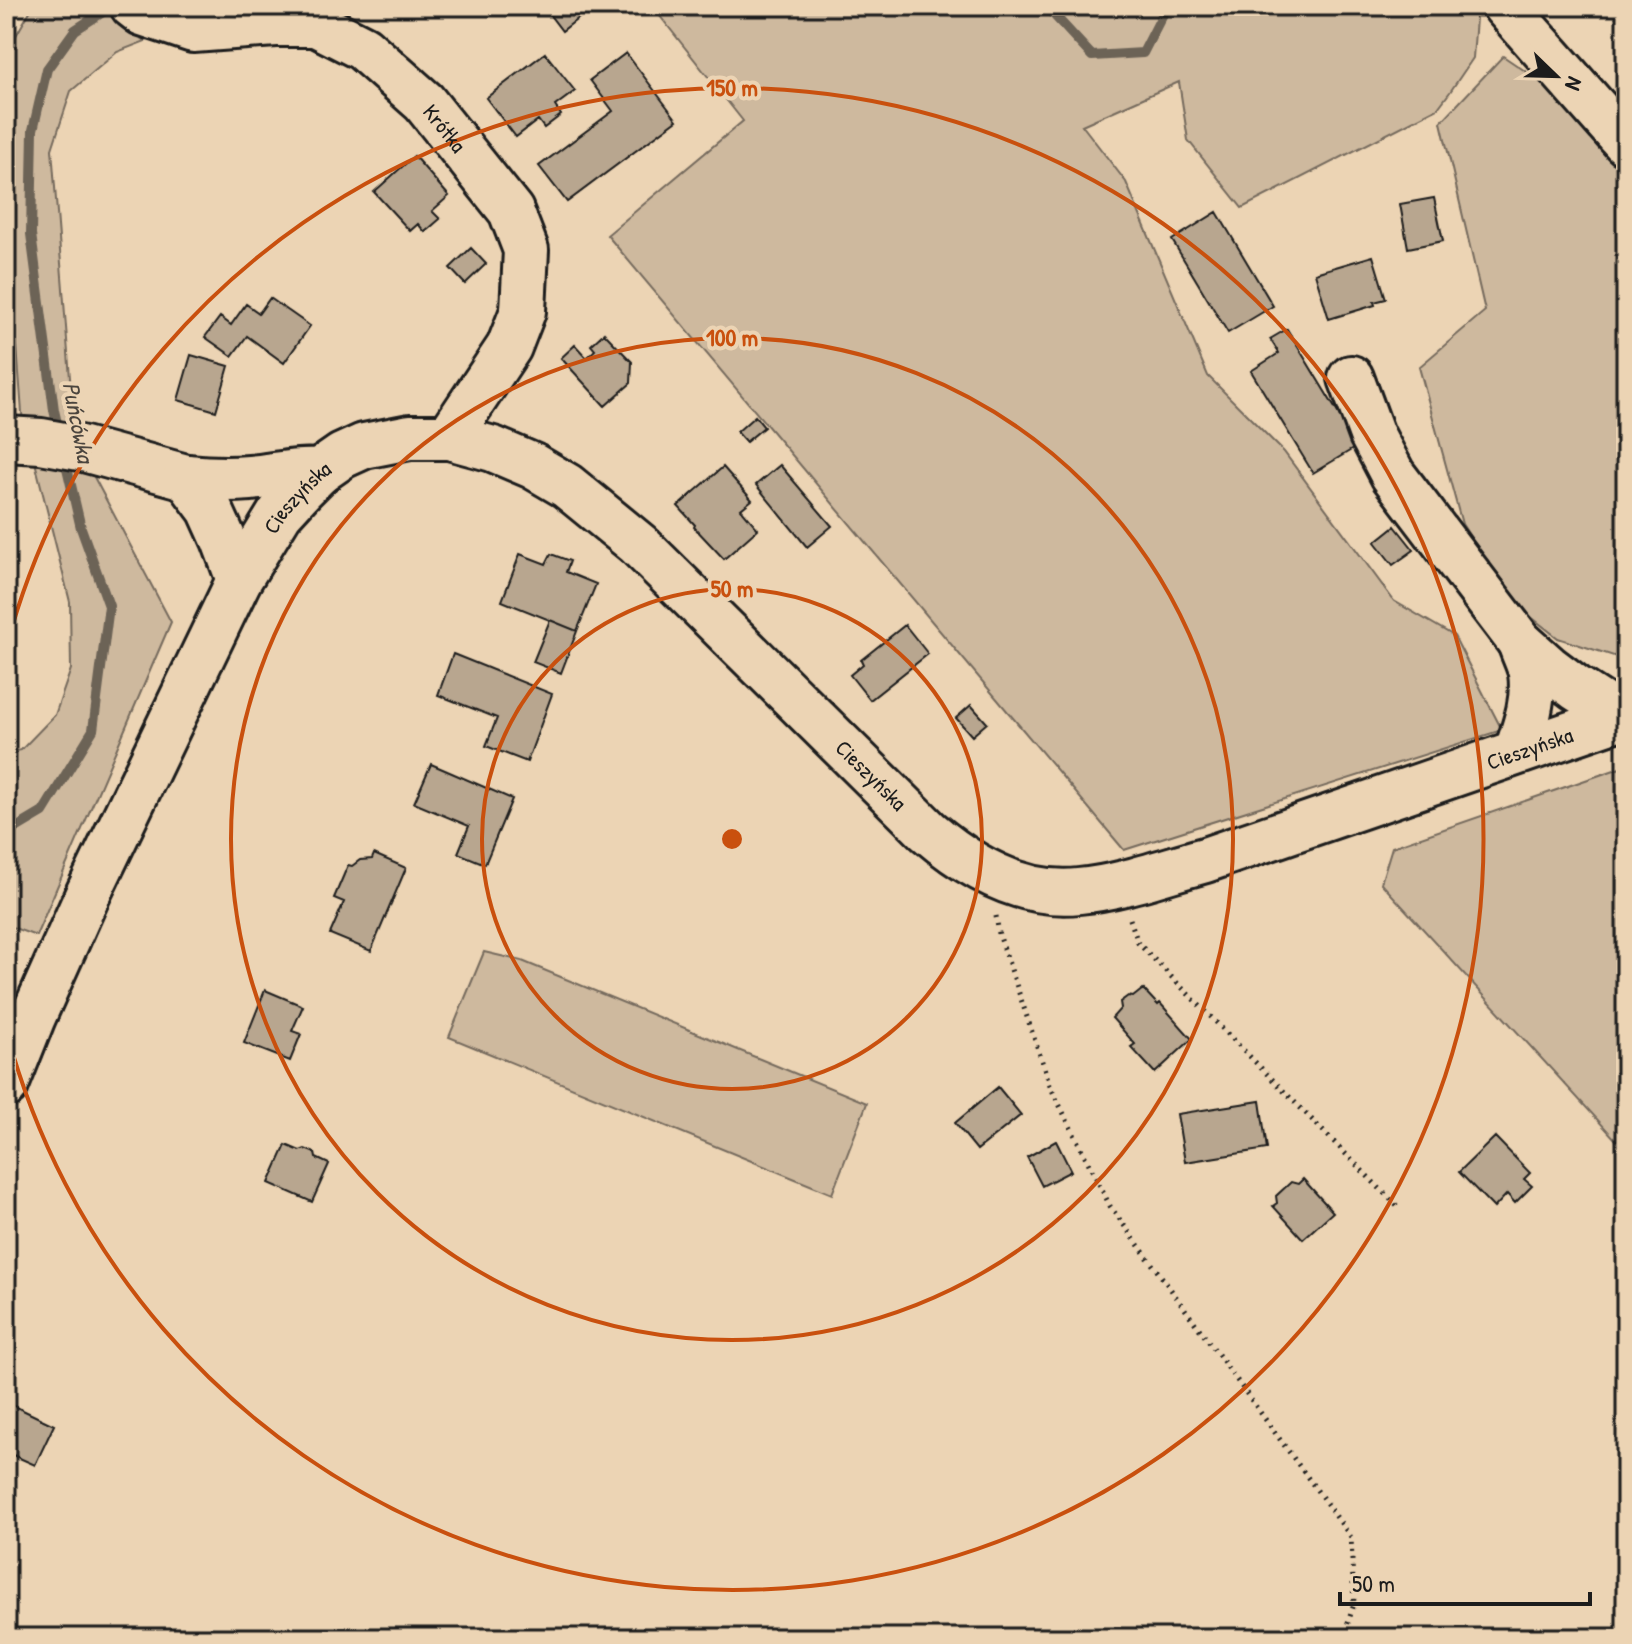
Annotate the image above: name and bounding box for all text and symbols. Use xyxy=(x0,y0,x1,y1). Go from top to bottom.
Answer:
north arrow xyxy=(1516,36,1596,116)
text: 150 m xyxy=(706,71,758,103)
text: N xyxy=(1558,73,1591,95)
street label: Krótka xyxy=(416,98,474,159)
text: 100 m xyxy=(706,321,758,353)
water label: Puńcówka xyxy=(56,379,103,468)
street label: Cieszyńska xyxy=(256,453,337,539)
text: 50 m xyxy=(711,572,753,604)
street label: Cieszyńska xyxy=(1482,719,1577,777)
street label: Cieszyńska xyxy=(829,733,914,817)
centre of rings xyxy=(718,825,746,853)
scale bar xyxy=(1340,1556,1590,1606)
text: 50 m xyxy=(1352,1567,1395,1599)

